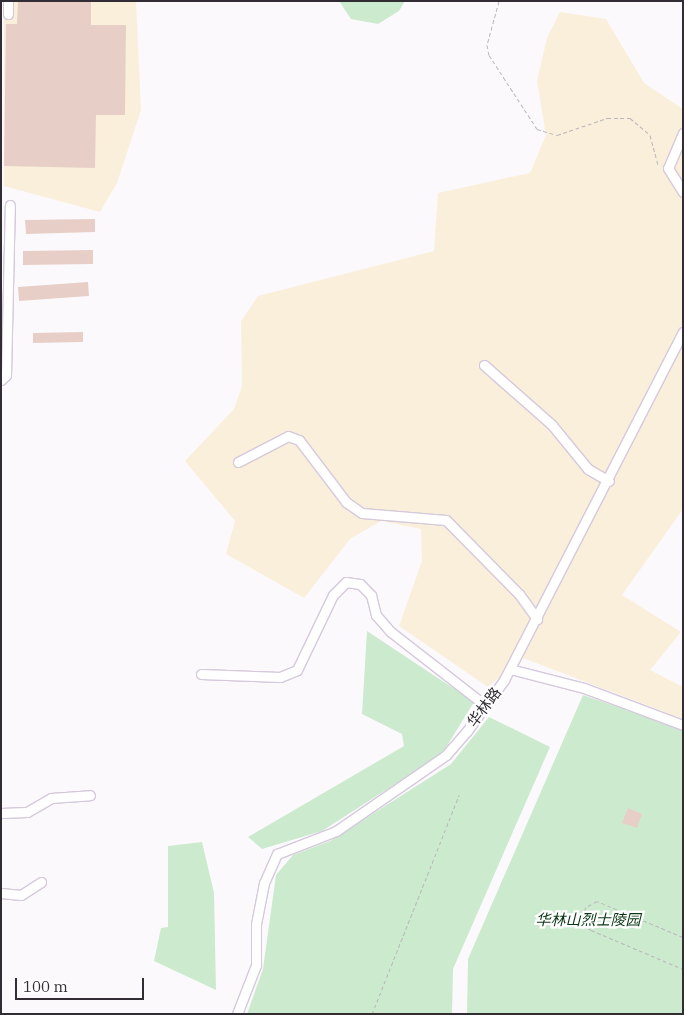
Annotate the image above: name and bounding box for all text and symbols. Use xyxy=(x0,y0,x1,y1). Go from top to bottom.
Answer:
street label: 华林路 xyxy=(463,684,505,730)
park label: 华林山烈士陵园 xyxy=(536,911,640,929)
scale bar xyxy=(18,968,146,1000)
text: 100 m xyxy=(23,977,68,996)

